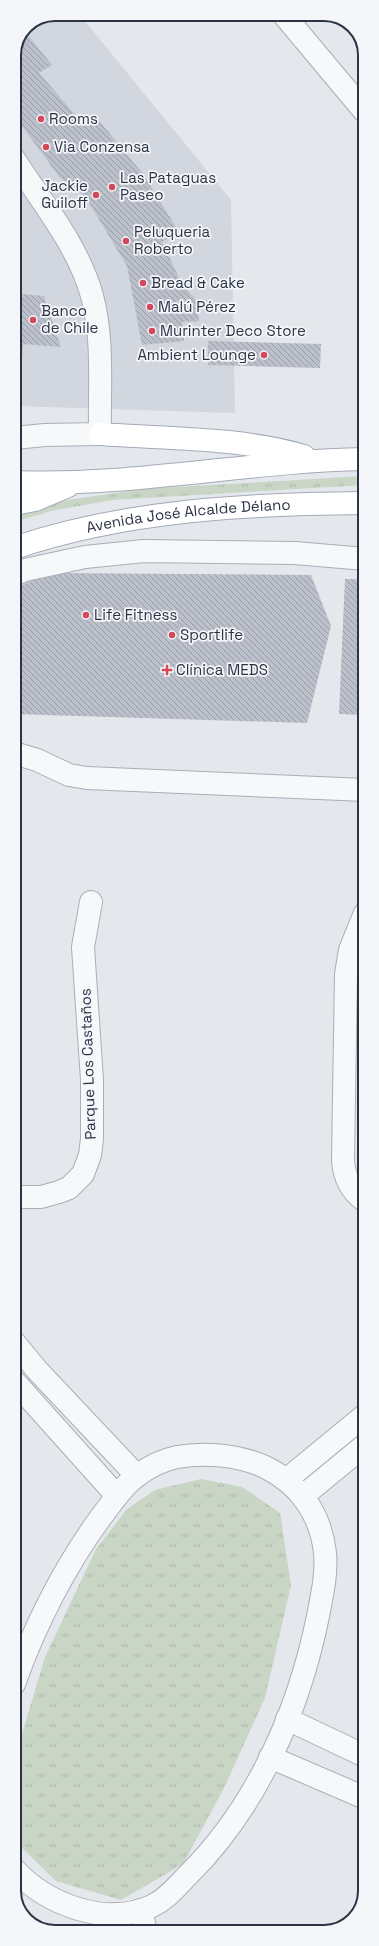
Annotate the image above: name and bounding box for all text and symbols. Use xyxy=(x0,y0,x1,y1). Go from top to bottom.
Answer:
place label: Rooms xyxy=(49,109,98,128)
marker: Rooms xyxy=(36,114,46,124)
place label: Via Conzensa xyxy=(54,137,150,156)
marker: Via Conzensa xyxy=(41,142,51,152)
place label: Las Pataguas Paseo xyxy=(120,168,216,204)
place label: Jackie Guiloff xyxy=(41,176,89,212)
marker: Las Pataguas Paseo xyxy=(107,182,117,192)
marker: Jackie Guiloff xyxy=(91,190,101,200)
place label: Peluqueria Roberto xyxy=(134,222,211,258)
marker: Peluqueria Roberto xyxy=(121,236,131,246)
place label: Bread & Cake xyxy=(151,273,245,292)
marker: Bread & Cake xyxy=(138,278,148,288)
place label: Malú Pérez xyxy=(158,297,236,316)
place label: Banco de Chile xyxy=(41,301,99,337)
marker: Malú Pérez xyxy=(145,302,155,312)
marker: Banco de Chile xyxy=(28,315,38,325)
place label: Murinter Deco Store xyxy=(160,321,306,340)
marker: Murinter Deco Store xyxy=(147,326,157,336)
place label: Ambient Lounge xyxy=(137,345,256,364)
marker: Ambient Lounge xyxy=(259,350,269,360)
street label: Avenida José Alcalde Délano xyxy=(84,495,291,537)
place label: Life Fitness xyxy=(94,605,178,624)
marker: Life Fitness xyxy=(81,610,91,620)
place label: Sportlife xyxy=(180,625,243,644)
marker: Sportlife xyxy=(167,630,177,640)
place label: Clínica MEDS xyxy=(176,660,268,679)
marker: Clínica MEDS xyxy=(161,664,173,676)
street label: Parque Los Castaños xyxy=(75,988,100,1140)

